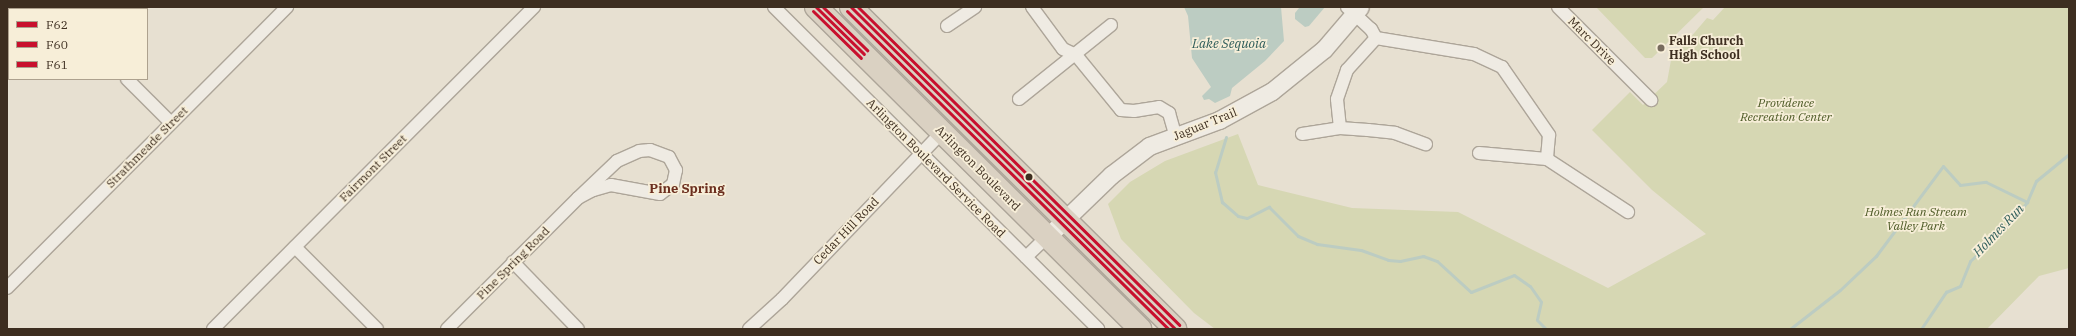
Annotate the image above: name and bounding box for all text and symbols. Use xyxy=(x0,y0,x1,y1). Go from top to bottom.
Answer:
legend xyxy=(8,8,148,80)
street label: Marc Drive xyxy=(1565,14,1619,68)
text: F62 xyxy=(46,17,68,32)
place label: Falls Church High School xyxy=(1669,34,1743,62)
water label: Lake Sequoia xyxy=(1192,36,1266,52)
text: F60 xyxy=(46,37,68,52)
marker: Falls Church High School xyxy=(1656,43,1666,53)
text: F61 xyxy=(46,57,68,72)
street label: Arlington Boulevard Service Road xyxy=(864,96,1008,240)
park label: Providence Recreation Center xyxy=(1740,96,1832,124)
street label: Strathmeade Street xyxy=(103,103,191,191)
street label: Jaguar Trail xyxy=(1171,105,1239,143)
street label: Arlington Boulevard xyxy=(933,123,1023,213)
street label: Fairmont Street xyxy=(336,131,410,205)
unlabelled marker xyxy=(1024,172,1034,182)
district label: Pine Spring xyxy=(649,181,725,197)
street label: Cedar Hill Road xyxy=(810,194,882,268)
water label: Holmes Run xyxy=(1970,202,2028,260)
park label: Holmes Run Stream Valley Park xyxy=(1865,205,1967,233)
street label: Pine Spring Road xyxy=(474,224,552,302)

